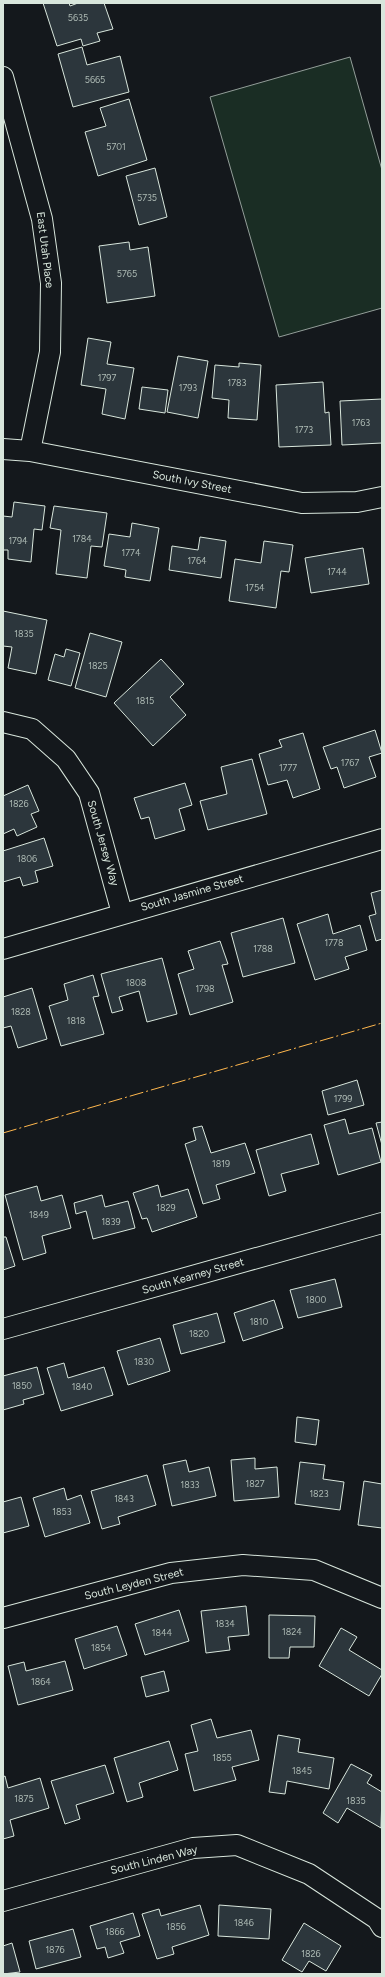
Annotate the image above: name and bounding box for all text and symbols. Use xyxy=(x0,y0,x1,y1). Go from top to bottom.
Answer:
house number: 5635 xyxy=(68,12,88,23)
house number: 5665 xyxy=(85,74,105,85)
house number: 5701 xyxy=(106,141,126,152)
house number: 5735 xyxy=(137,192,157,203)
street label: East Utah Place xyxy=(34,211,56,289)
house number: 5765 xyxy=(117,268,137,279)
house number: 1797 xyxy=(98,372,116,383)
house number: 1783 xyxy=(228,377,247,388)
house number: 1793 xyxy=(179,382,197,393)
house number: 1763 xyxy=(352,417,370,428)
house number: 1773 xyxy=(295,424,313,435)
street label: South Ivy Street xyxy=(151,468,233,496)
house number: 1784 xyxy=(72,533,92,544)
house number: 1794 xyxy=(8,535,28,546)
house number: 1774 xyxy=(122,547,141,558)
house number: 1764 xyxy=(187,555,207,566)
house number: 1744 xyxy=(327,566,347,577)
house number: 1754 xyxy=(245,582,265,593)
house number: 1835 xyxy=(14,628,34,639)
house number: 1825 xyxy=(88,660,108,671)
house number: 1815 xyxy=(136,695,154,706)
house number: 1767 xyxy=(341,757,359,768)
house number: 1777 xyxy=(279,762,297,773)
house number: 1826 xyxy=(9,798,29,809)
street label: South Jersey Way xyxy=(85,799,122,888)
house number: 1806 xyxy=(17,853,37,864)
street label: South Jasmine Street xyxy=(139,872,245,914)
house number: 1778 xyxy=(325,937,344,948)
house number: 1788 xyxy=(253,943,273,954)
house number: 1808 xyxy=(126,977,147,988)
house number: 1798 xyxy=(195,983,215,994)
house number: 1828 xyxy=(11,1006,31,1017)
house number: 1818 xyxy=(67,1015,86,1026)
house number: 1799 xyxy=(334,1093,352,1104)
house number: 1819 xyxy=(212,1158,230,1169)
house number: 1829 xyxy=(156,1202,176,1213)
house number: 1849 xyxy=(29,1209,49,1220)
house number: 1839 xyxy=(101,1216,121,1227)
street label: South Kearney Street xyxy=(140,1255,246,1297)
house number: 1800 xyxy=(306,1294,327,1305)
house number: 1810 xyxy=(250,1316,269,1327)
house number: 1820 xyxy=(189,1328,209,1339)
house number: 1830 xyxy=(134,1356,154,1367)
house number: 1850 xyxy=(12,1380,32,1391)
house number: 1840 xyxy=(72,1381,93,1392)
house number: 1827 xyxy=(245,1478,265,1489)
house number: 1833 xyxy=(180,1479,200,1490)
house number: 1823 xyxy=(309,1488,329,1499)
house number: 1843 xyxy=(114,1493,134,1504)
house number: 1853 xyxy=(52,1506,72,1517)
street label: South Leyden Street xyxy=(83,1565,185,1603)
house number: 1834 xyxy=(215,1618,235,1629)
house number: 1824 xyxy=(282,1626,302,1637)
house number: 1844 xyxy=(152,1627,173,1638)
house number: 1854 xyxy=(91,1642,111,1653)
house number: 1864 xyxy=(31,1676,51,1687)
house number: 1855 xyxy=(212,1752,232,1763)
house number: 1845 xyxy=(292,1765,312,1776)
house number: 1875 xyxy=(14,1793,34,1804)
house number: 1835 xyxy=(346,1795,366,1806)
street label: South Linden Way xyxy=(109,1843,199,1877)
house number: 1846 xyxy=(234,1917,254,1928)
house number: 1856 xyxy=(166,1921,186,1932)
house number: 1866 xyxy=(105,1926,125,1937)
house number: 1876 xyxy=(45,1944,65,1955)
house number: 1826 xyxy=(301,1948,321,1959)

